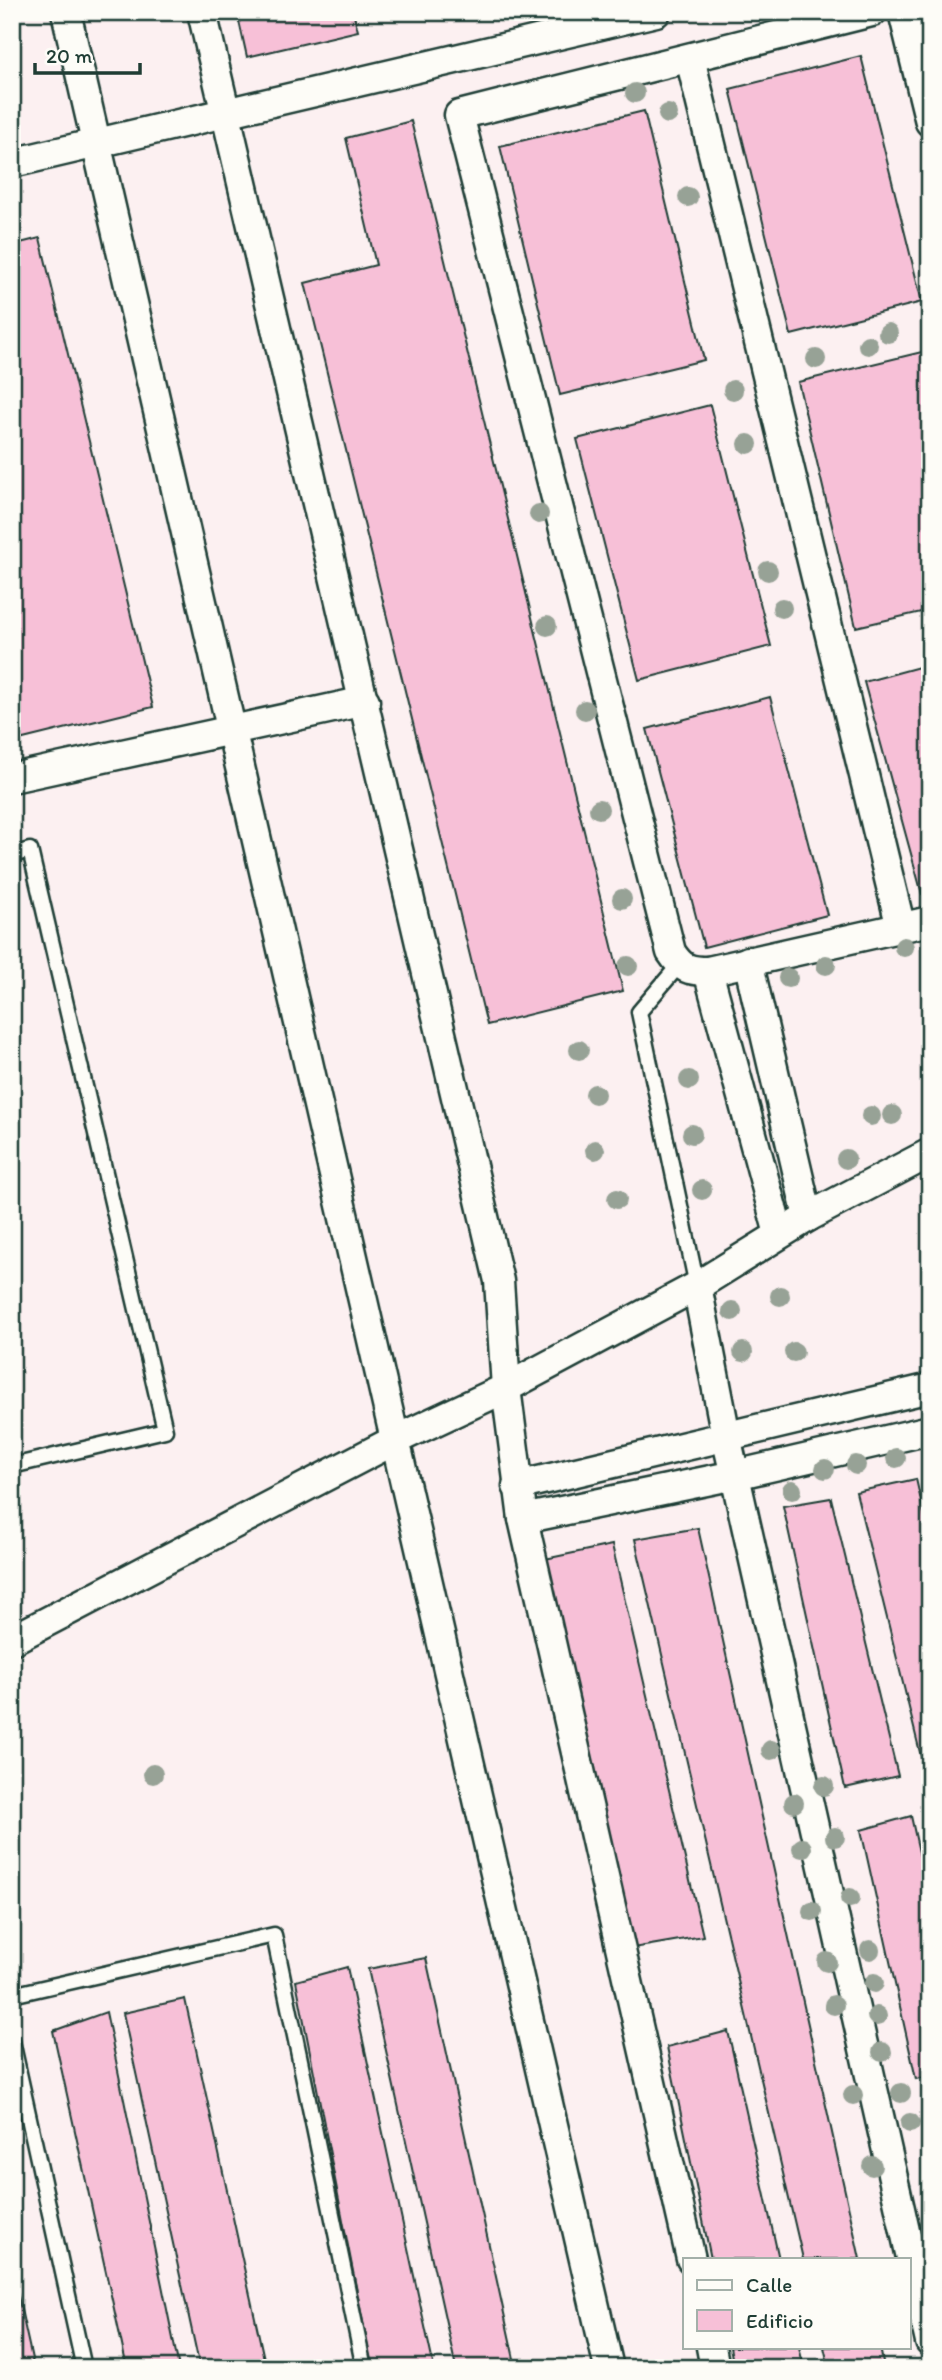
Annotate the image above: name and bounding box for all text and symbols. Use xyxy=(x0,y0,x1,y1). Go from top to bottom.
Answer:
scale bar xyxy=(35,32,140,76)
text: 20 m xyxy=(46,43,93,68)
legend xyxy=(683,2258,911,2348)
text: Calle xyxy=(746,2272,792,2297)
text: Edificio xyxy=(746,2308,814,2333)

